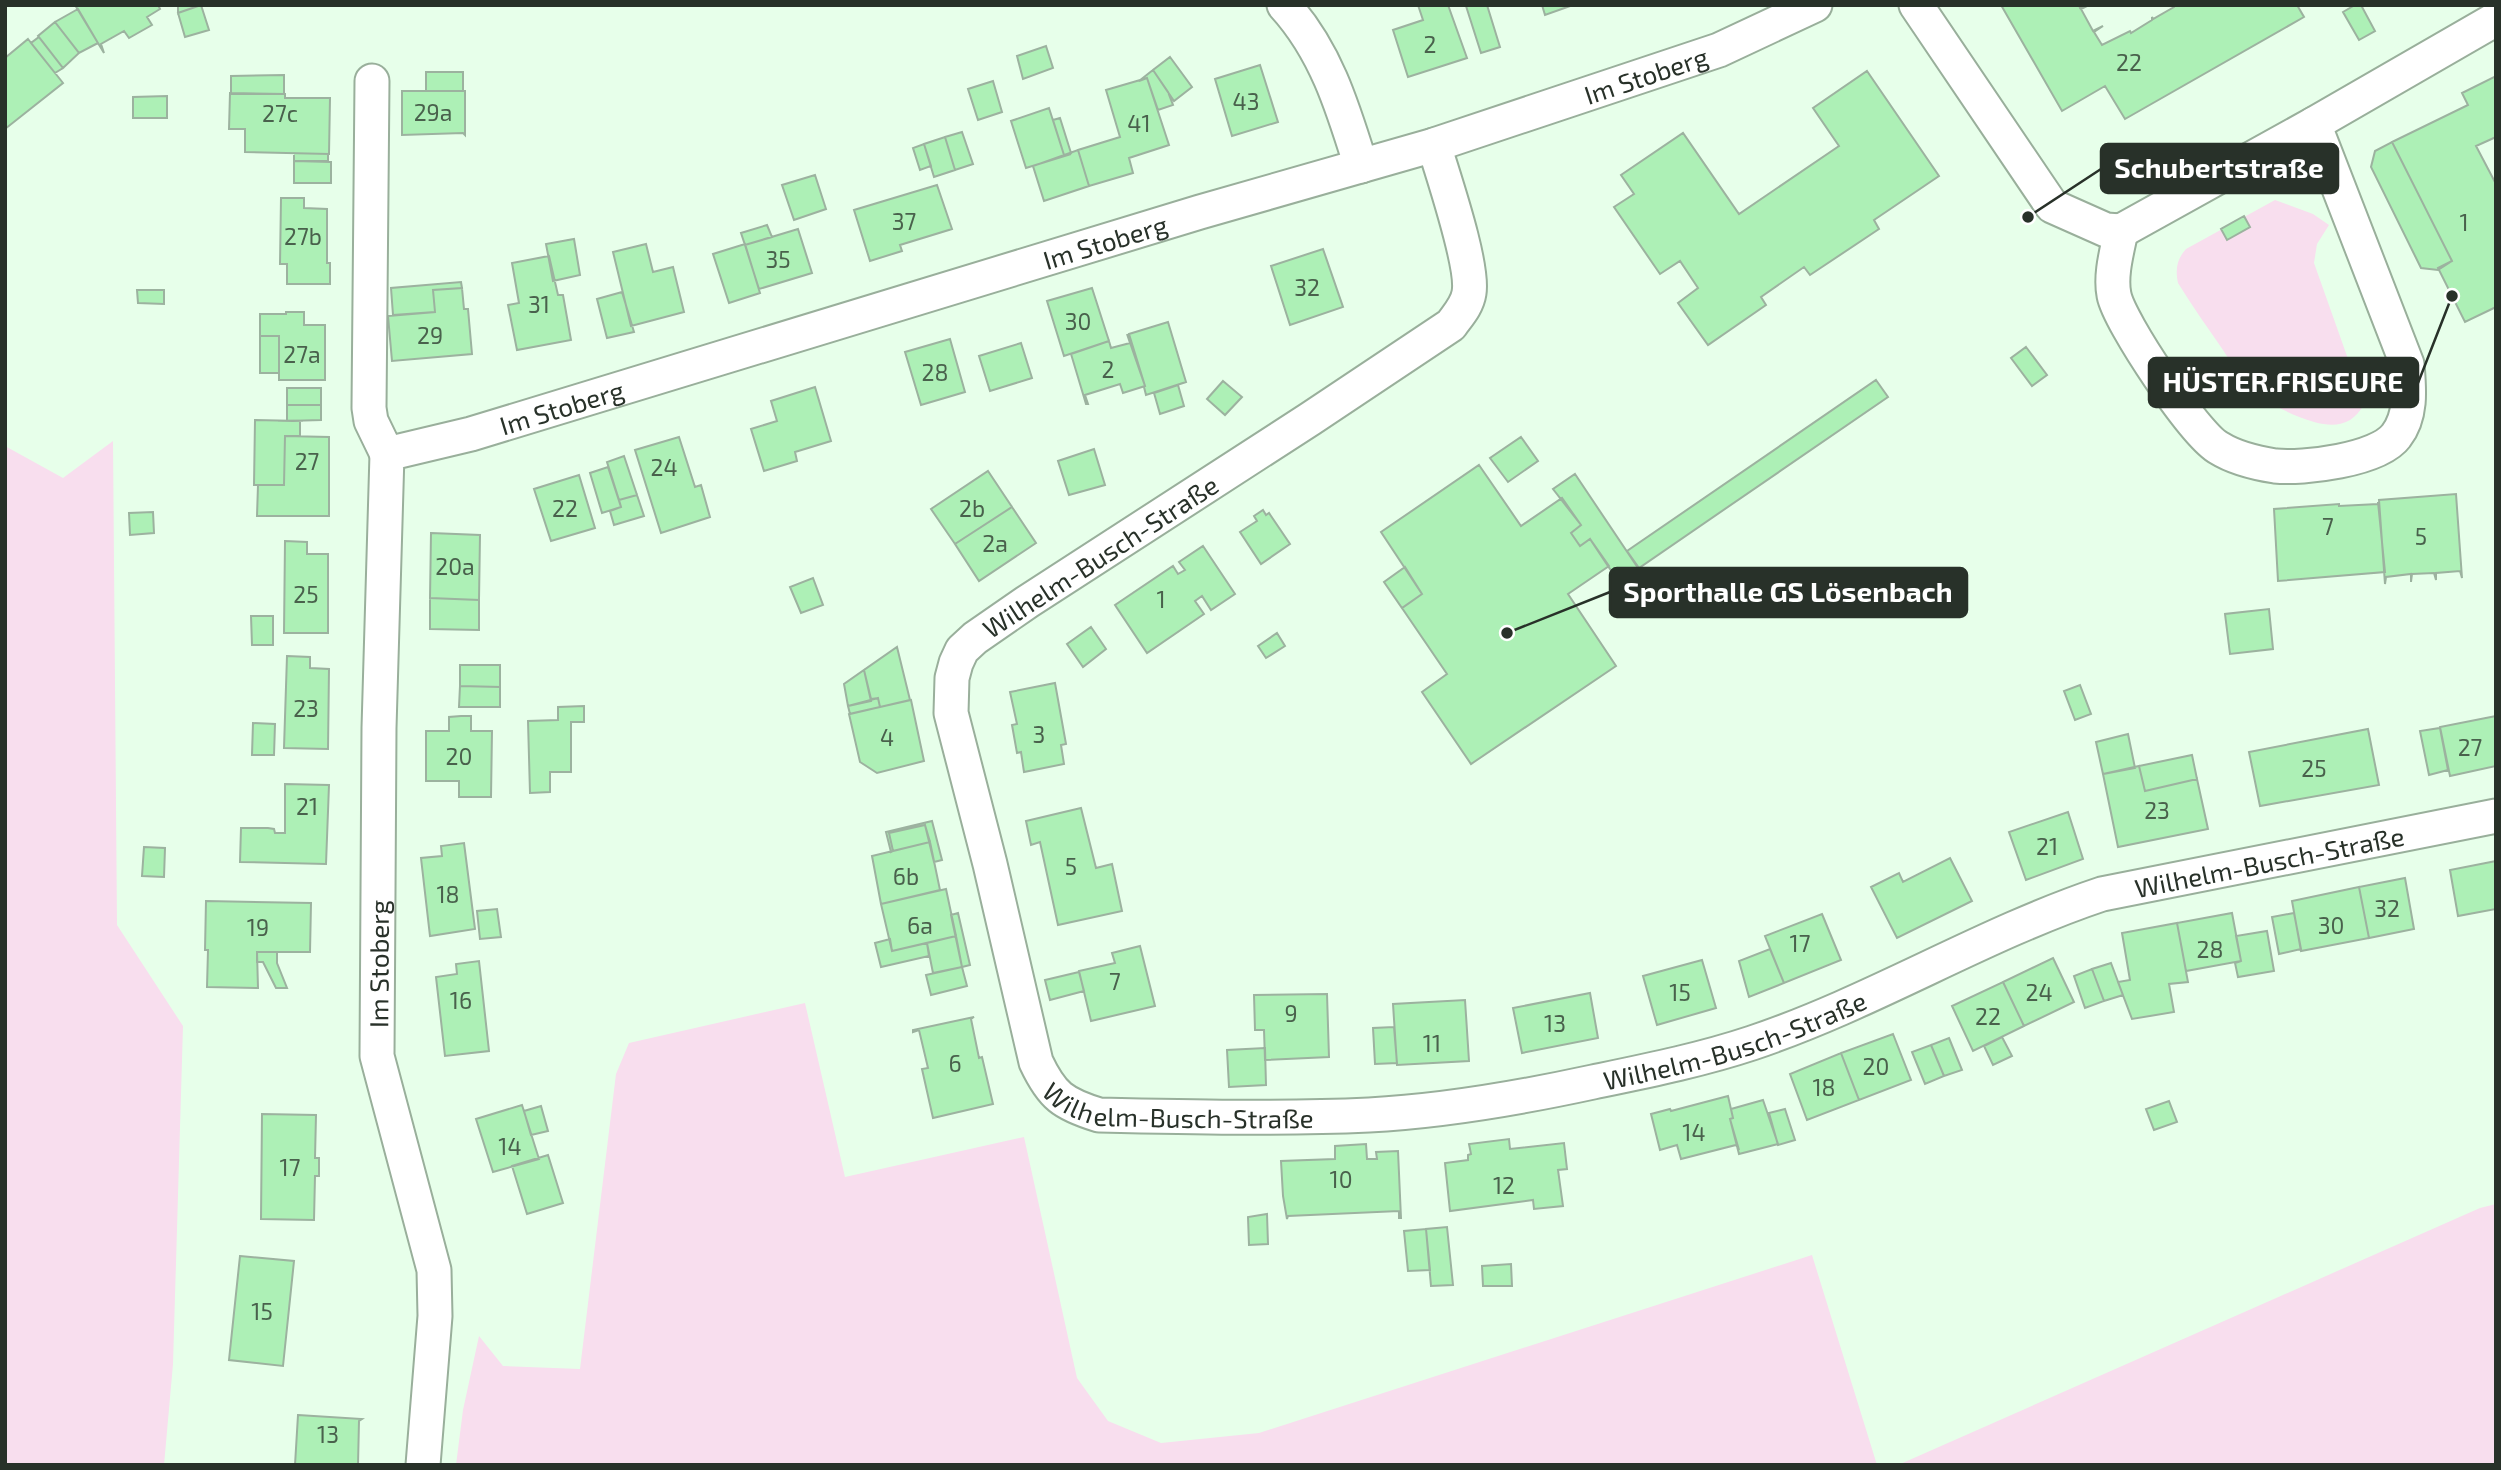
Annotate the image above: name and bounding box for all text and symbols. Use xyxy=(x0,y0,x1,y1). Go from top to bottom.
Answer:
house number: 2 xyxy=(1424,30,1436,58)
street label: Im Stoberg xyxy=(1580,39,1711,109)
house number: 22 xyxy=(2116,48,2142,76)
house number: 43 xyxy=(1233,87,1259,115)
house number: 29a xyxy=(414,98,452,126)
house number: 27c xyxy=(262,99,298,127)
house number: 41 xyxy=(1127,109,1151,137)
callout: Schubertstraße xyxy=(2101,144,2338,193)
text: Schubertstraße xyxy=(2114,150,2324,184)
house number: 37 xyxy=(892,207,916,235)
street label: Im Stoberg xyxy=(1039,207,1171,274)
house number: 1 xyxy=(2459,208,2469,236)
house number: 27b xyxy=(284,222,322,250)
house number: 35 xyxy=(765,245,791,273)
house number: 32 xyxy=(1294,273,1320,301)
house number: 31 xyxy=(528,290,550,318)
house number: 30 xyxy=(1065,307,1091,335)
house number: 29 xyxy=(417,321,443,349)
house number: 27a xyxy=(283,340,321,368)
house number: 2 xyxy=(1102,355,1114,383)
house number: 28 xyxy=(922,358,948,386)
callout: HÜSTER.FRISEURE xyxy=(2149,358,2418,407)
text: HÜSTER.FRISEURE xyxy=(2163,364,2403,398)
street label: Im Stoberg xyxy=(496,373,627,440)
house number: 27 xyxy=(295,447,320,475)
house number: 24 xyxy=(650,453,678,481)
street label: Wilhelm-Busch-Straße xyxy=(977,468,1223,644)
house number: 22 xyxy=(552,494,578,522)
house number: 2b xyxy=(959,494,985,522)
house number: 7 xyxy=(2322,512,2334,540)
house number: 5 xyxy=(2415,522,2427,550)
house number: 2a xyxy=(982,529,1008,557)
house number: 20a xyxy=(435,552,475,580)
callout: Sporthalle GS Lösenbach xyxy=(1610,568,1967,617)
text: Sporthalle GS Lösenbach xyxy=(1623,574,1953,608)
house number: 25 xyxy=(293,580,319,608)
house number: 1 xyxy=(1156,585,1166,613)
house number: 23 xyxy=(293,694,319,722)
house number: 3 xyxy=(1033,720,1045,748)
house number: 4 xyxy=(880,723,894,751)
house number: 27 xyxy=(2458,733,2483,761)
house number: 20 xyxy=(446,742,472,770)
house number: 25 xyxy=(2301,754,2327,782)
house number: 21 xyxy=(296,792,318,820)
house number: 23 xyxy=(2144,796,2170,824)
street label: Wilhelm-Busch-Straße xyxy=(2132,819,2407,903)
house number: 21 xyxy=(2036,832,2058,860)
house number: 5 xyxy=(1065,852,1077,880)
house number: 6b xyxy=(893,862,919,890)
house number: 18 xyxy=(436,880,460,908)
house number: 32 xyxy=(2374,894,2400,922)
street label: Im Stoberg xyxy=(362,900,393,1028)
house number: 6a xyxy=(907,911,933,939)
house number: 30 xyxy=(2318,911,2344,939)
house number: 19 xyxy=(247,913,269,941)
house number: 17 xyxy=(1790,929,1811,957)
house number: 28 xyxy=(2197,935,2223,963)
house number: 7 xyxy=(1109,967,1121,995)
house number: 15 xyxy=(1669,978,1691,1006)
house number: 24 xyxy=(2025,978,2053,1006)
street label: Wilhelm-Busch-Straße xyxy=(1600,984,1871,1095)
house number: 16 xyxy=(450,986,472,1014)
house number: 9 xyxy=(1284,999,1298,1027)
house number: 22 xyxy=(1975,1002,2001,1030)
house number: 13 xyxy=(1544,1009,1566,1037)
house number: 11 xyxy=(1423,1029,1441,1057)
house number: 6 xyxy=(948,1049,962,1077)
house number: 20 xyxy=(1863,1052,1889,1080)
house number: 18 xyxy=(1812,1073,1836,1101)
street label: Wilhelm-Busch-Straße xyxy=(1037,1075,1314,1133)
house number: 14 xyxy=(1682,1118,1706,1146)
house number: 14 xyxy=(498,1132,522,1160)
house number: 17 xyxy=(280,1153,301,1181)
house number: 10 xyxy=(1329,1165,1353,1193)
house number: 12 xyxy=(1493,1171,1515,1199)
house number: 15 xyxy=(251,1297,273,1325)
house number: 13 xyxy=(317,1420,339,1448)

